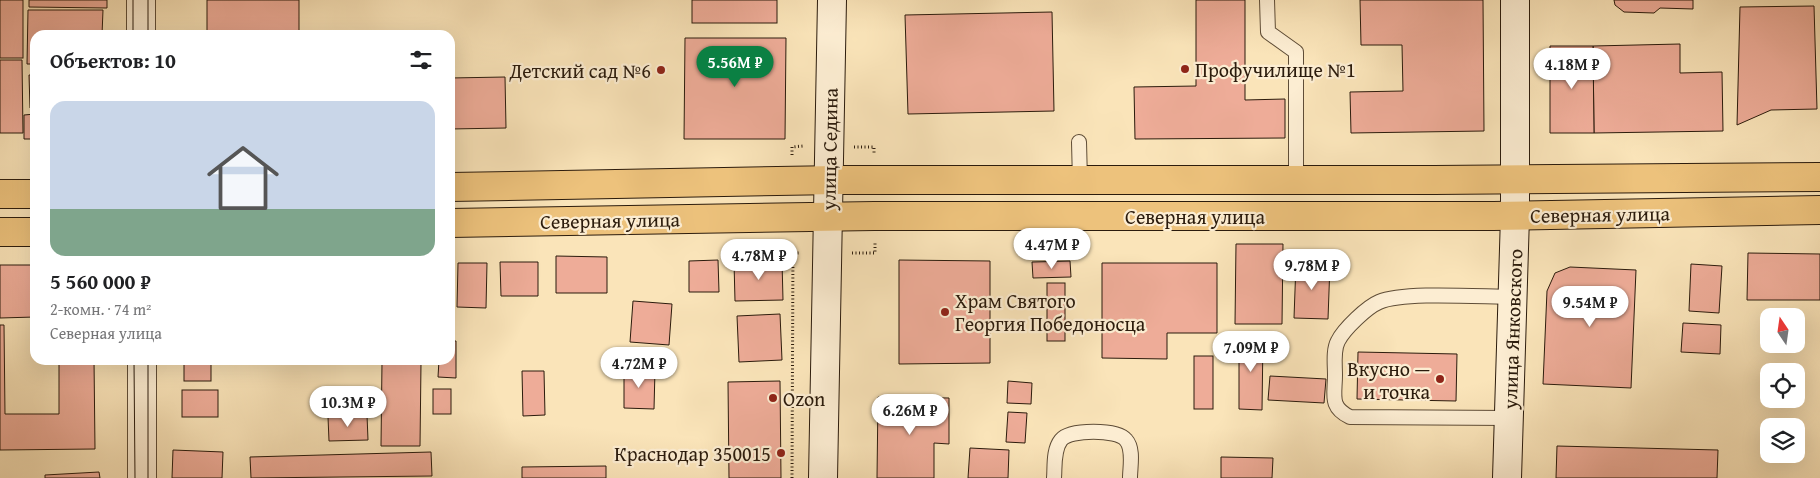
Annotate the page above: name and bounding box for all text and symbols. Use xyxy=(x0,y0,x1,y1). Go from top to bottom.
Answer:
text: Объектов: 10 xyxy=(50,45,176,76)
icon: filters xyxy=(407,46,435,74)
pin: 5.56M ₽ xyxy=(689,46,781,88)
pin: 4.18M ₽ xyxy=(1526,48,1618,90)
text: 5.56M ₽ xyxy=(708,50,762,74)
text: 4.18M ₽ xyxy=(1545,52,1599,76)
place label: Профучилище №1 xyxy=(1195,55,1356,84)
place label: Детский сад №6 xyxy=(508,56,651,85)
marker: Профучилище №1 xyxy=(1179,63,1191,75)
marker: Детский сад №6 xyxy=(655,64,667,76)
street label: улица Седина xyxy=(813,87,845,212)
icon: home xyxy=(198,133,288,223)
street label: Северная улица xyxy=(1530,198,1671,230)
street label: Северная улица xyxy=(1125,202,1265,231)
street label: Северная улица xyxy=(540,204,681,236)
pin: 4.47M ₽ xyxy=(1006,228,1098,270)
text: 4.47M ₽ xyxy=(1025,232,1079,256)
pin: 4.78M ₽ xyxy=(713,238,805,281)
text: 4.78M ₽ xyxy=(732,243,786,267)
pin: 9.78M ₽ xyxy=(1266,248,1358,291)
street label: улица Янковского xyxy=(1495,248,1529,411)
text: 9.78M ₽ xyxy=(1285,253,1339,277)
text: 5 560 000 ₽ xyxy=(50,266,151,297)
place label: Храм Святого Георгия Победоносца xyxy=(955,286,1146,338)
pin: 9.54M ₽ xyxy=(1544,286,1636,328)
text: 9.54M ₽ xyxy=(1563,290,1617,314)
text: 2-комн. · 74 m² xyxy=(50,297,151,321)
marker: Храм Святого Георгия Победоносца xyxy=(939,306,951,318)
north arrow xyxy=(1760,308,1805,352)
map controls xyxy=(1760,308,1805,463)
text: Северная улица xyxy=(50,321,162,345)
pin: 7.09M ₽ xyxy=(1205,330,1297,373)
text: 7.09M ₽ xyxy=(1224,335,1278,359)
pin: 4.72M ₽ xyxy=(593,346,685,389)
text: 4.72M ₽ xyxy=(612,351,666,375)
place label: Вкусно — и точка xyxy=(1347,354,1430,406)
button: locate xyxy=(1760,363,1805,408)
marker: Вкусно — и точка xyxy=(1434,373,1446,385)
place label: Ozon xyxy=(783,384,825,413)
pin: 10.3M ₽ xyxy=(302,386,394,428)
text: 10.3M ₽ xyxy=(321,390,375,414)
marker: Ozon xyxy=(767,392,779,404)
pin: 6.26M ₽ xyxy=(864,394,956,436)
text: 6.26M ₽ xyxy=(883,398,937,422)
button: layers xyxy=(1760,418,1805,463)
place label: Краснодар 350015 xyxy=(614,439,771,468)
marker: Краснодар 350015 xyxy=(775,447,787,459)

